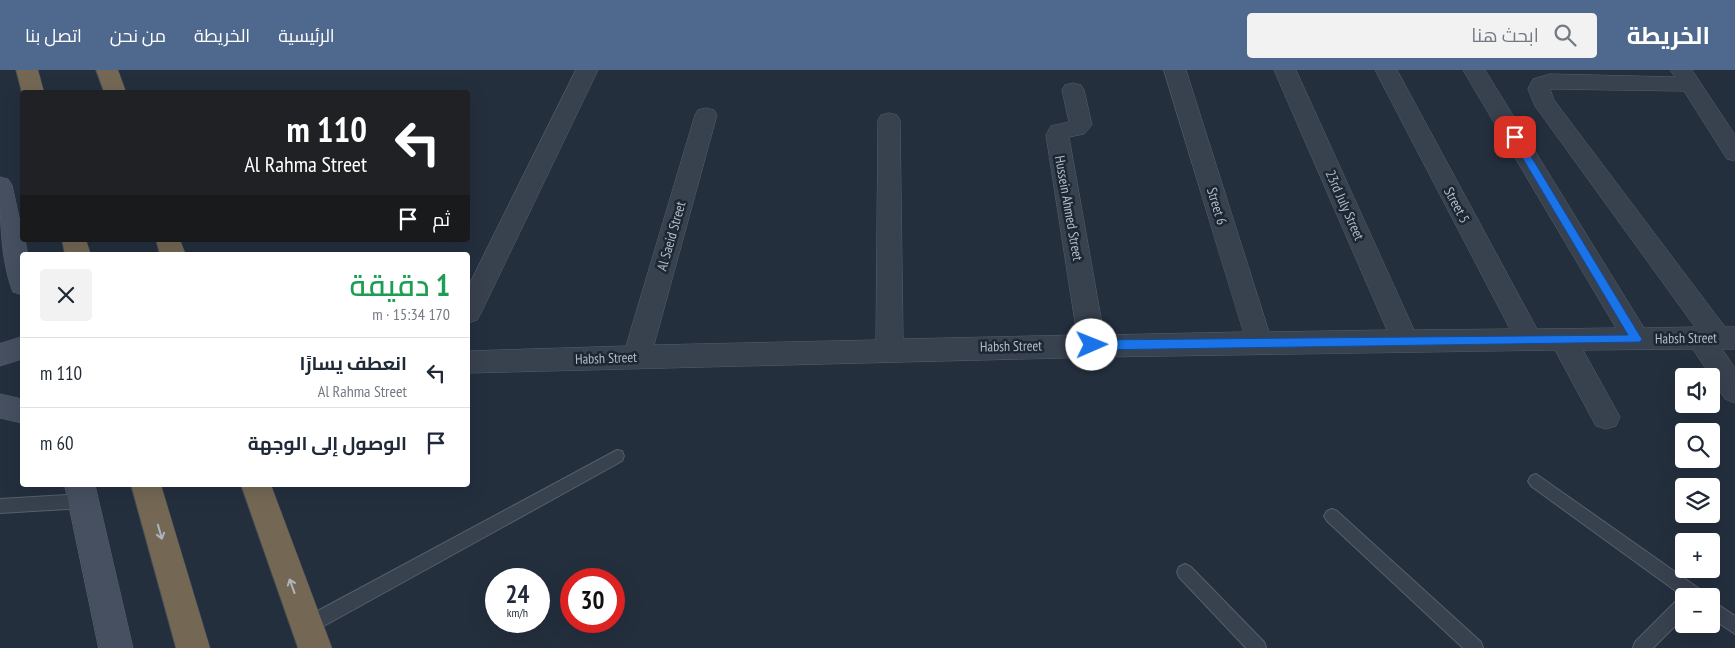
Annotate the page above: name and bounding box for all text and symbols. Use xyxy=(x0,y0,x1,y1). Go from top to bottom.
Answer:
search box xyxy=(1247,13,1597,58)
text: الخريطة xyxy=(1627,20,1710,51)
icon: search xyxy=(1551,21,1579,49)
text: ابحث هنا xyxy=(1471,23,1539,47)
text: اتصل بنا xyxy=(25,24,82,47)
text: من نحن xyxy=(110,24,166,47)
text: الخريطة xyxy=(194,24,250,47)
text: الرئيسية xyxy=(278,24,335,47)
text: 110 m xyxy=(286,106,367,152)
icon: left xyxy=(385,110,450,175)
pin xyxy=(1494,116,1536,158)
icon: arrive xyxy=(1501,123,1529,151)
text: Al Rahma Street xyxy=(244,150,367,178)
street label: Hussein Ahmed Street xyxy=(1051,154,1087,262)
street label: 23rd July Street xyxy=(1322,167,1369,243)
street label: Street 5 xyxy=(1440,184,1474,226)
street label: Street 6 xyxy=(1203,185,1231,227)
street label: Al Saeid Street xyxy=(653,199,690,273)
icon: arrive xyxy=(394,205,422,233)
text: ثم xyxy=(432,207,450,231)
text: 1 دقيقة xyxy=(350,265,450,304)
button: close xyxy=(40,269,92,321)
text: 170 m · 15:34 xyxy=(372,304,450,324)
position arrow xyxy=(1065,318,1117,370)
street label: Habsh Street xyxy=(1655,328,1717,348)
street label: Habsh Street xyxy=(980,336,1042,356)
street label: Habsh Street xyxy=(575,348,637,368)
text: انعطف يسارًا xyxy=(299,351,407,375)
icon: left xyxy=(422,359,450,387)
text: 110 m xyxy=(40,361,82,385)
map controls xyxy=(1675,368,1720,633)
button: sound xyxy=(1675,368,1720,413)
text: Al Rahma Street xyxy=(318,381,407,401)
button: search xyxy=(1675,423,1720,468)
icon: arrive xyxy=(422,429,450,457)
text: 60 m xyxy=(40,431,74,455)
text: الوصول إلى الوجهة xyxy=(248,431,407,455)
button: layers xyxy=(1675,478,1720,523)
one-way arrow xyxy=(155,523,165,539)
button: + xyxy=(1675,533,1720,578)
speed limit sign: 30 xyxy=(560,568,625,633)
one-way arrow xyxy=(287,578,296,594)
text: 24 xyxy=(506,578,529,610)
button: − xyxy=(1675,588,1720,633)
text: km/h xyxy=(507,605,528,620)

